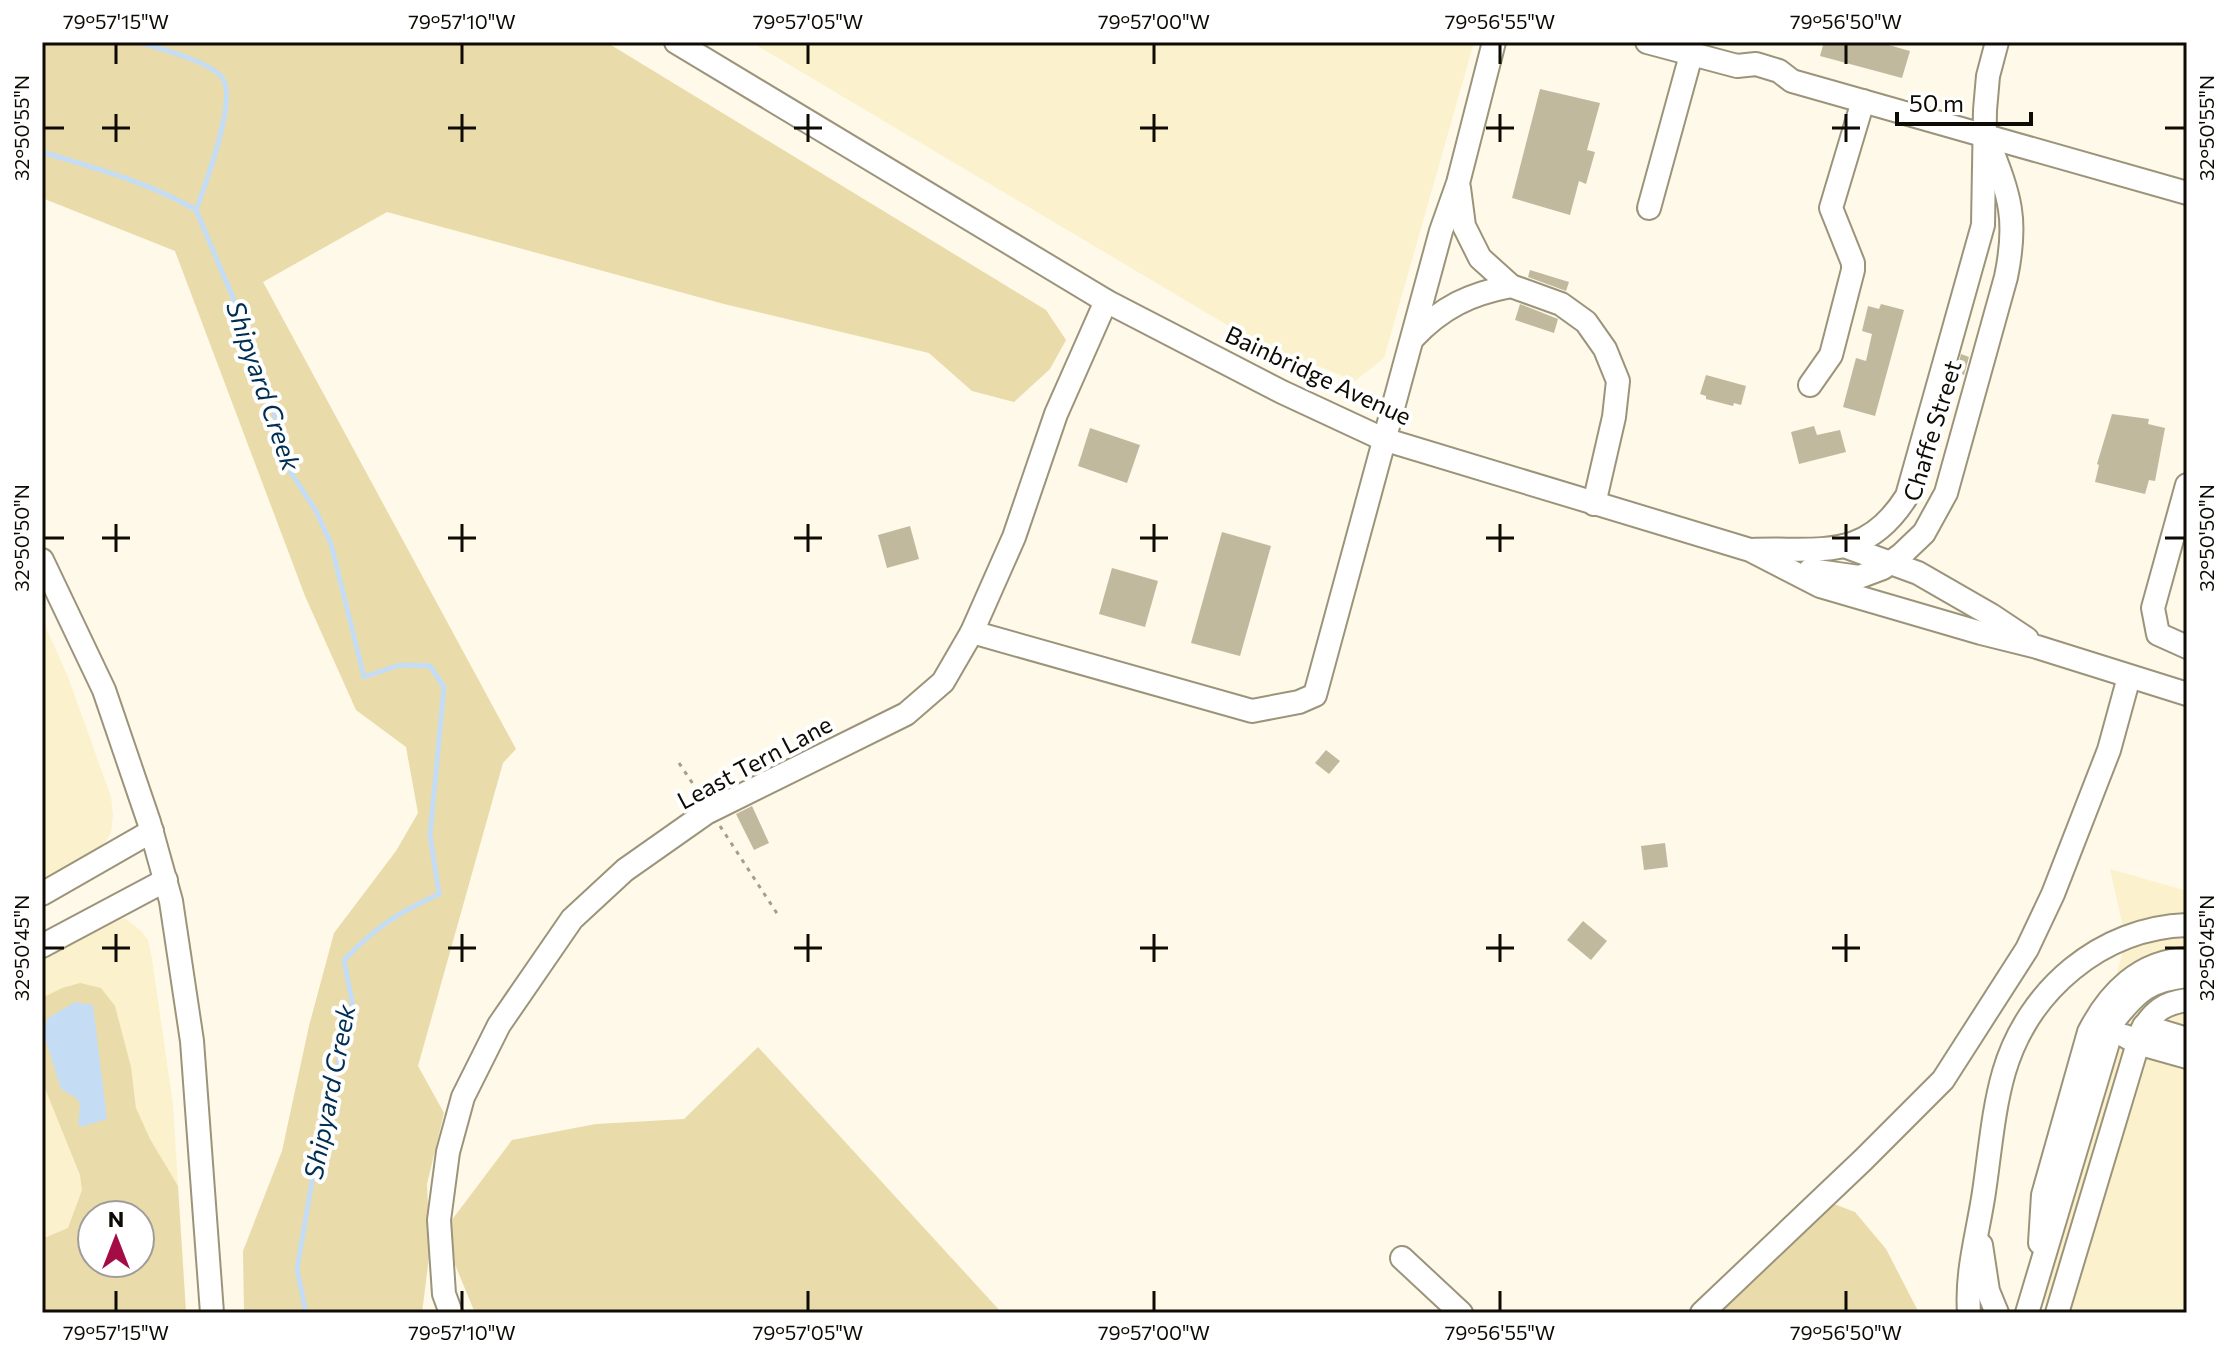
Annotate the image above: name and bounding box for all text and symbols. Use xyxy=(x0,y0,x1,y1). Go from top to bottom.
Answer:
text: 79°57'15"W xyxy=(63,9,169,33)
text: 79°57'10"W xyxy=(408,9,516,33)
text: 79°57'05"W xyxy=(753,9,863,33)
text: 79°57'00"W xyxy=(1098,9,1210,33)
text: 79°56'55"W xyxy=(1445,9,1555,33)
text: 79°56'50"W xyxy=(1790,9,1902,33)
text: 32°50'55"N xyxy=(9,75,33,181)
text: 32°50'55"N xyxy=(2194,75,2218,181)
scale bar xyxy=(1897,76,2031,126)
text: 50 m xyxy=(1909,88,1964,117)
water label: Shipyard Creek xyxy=(221,297,308,475)
street label: Bainbridge Avenue xyxy=(1221,319,1416,430)
street label: Chaffe Street xyxy=(1896,357,1967,504)
text: 32°50'50"N xyxy=(9,484,33,592)
text: 32°50'50"N xyxy=(2194,484,2218,592)
street label: Least Tern Lane xyxy=(672,709,837,815)
text: 32°50'45"N xyxy=(9,895,33,1001)
text: 32°50'45"N xyxy=(2194,895,2218,1001)
water label: Shipyard Creek xyxy=(296,1001,361,1182)
north arrow xyxy=(76,1199,156,1279)
text: N xyxy=(108,1205,124,1232)
text: 79°57'15"W xyxy=(63,1320,169,1344)
text: 79°57'10"W xyxy=(408,1320,516,1344)
text: 79°57'05"W xyxy=(753,1320,863,1344)
text: 79°57'00"W xyxy=(1098,1320,1210,1344)
text: 79°56'55"W xyxy=(1445,1320,1555,1344)
text: 79°56'50"W xyxy=(1790,1320,1902,1344)

